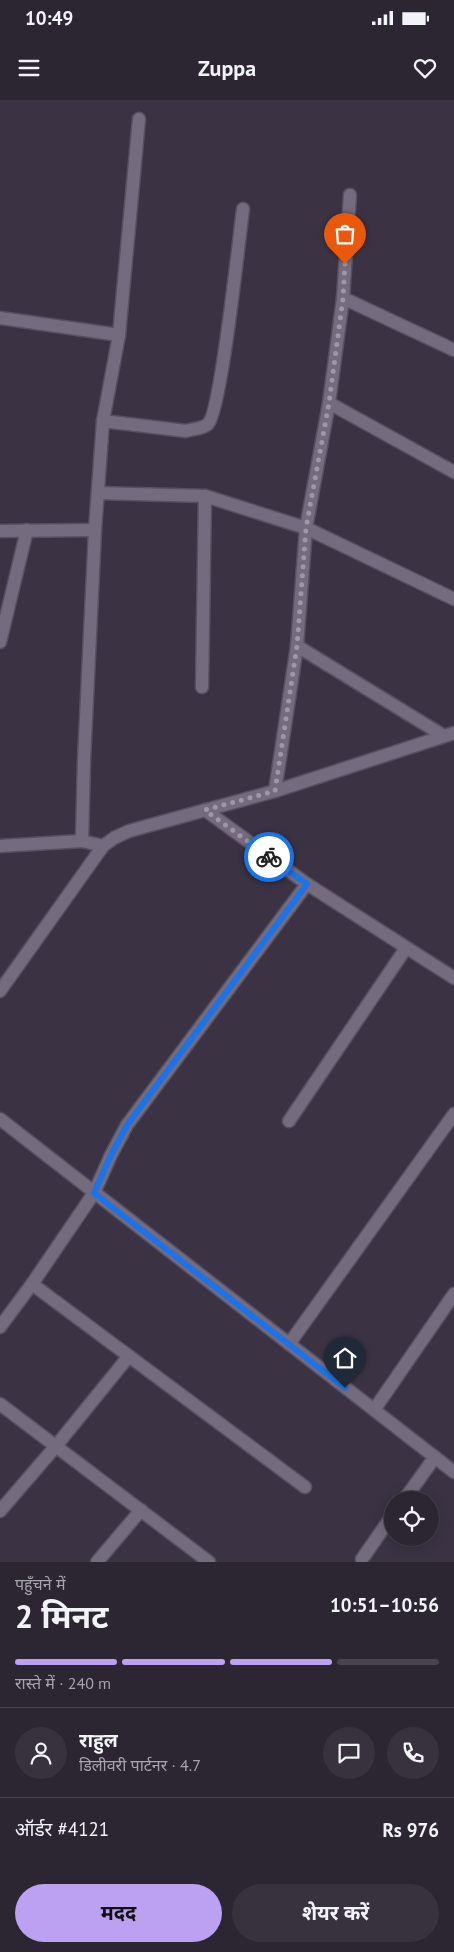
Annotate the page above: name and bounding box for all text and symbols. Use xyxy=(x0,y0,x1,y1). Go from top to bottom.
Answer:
text: 10:49 xyxy=(25,6,73,30)
icon: menu xyxy=(15,54,43,82)
text: Zuppa xyxy=(198,54,256,82)
icon: heart xyxy=(411,54,439,82)
pin xyxy=(324,213,366,264)
icon: bag xyxy=(331,220,359,248)
courier xyxy=(244,832,294,882)
icon: bike xyxy=(255,843,283,871)
pin xyxy=(324,1337,366,1388)
icon: home xyxy=(331,1344,359,1372)
map controls xyxy=(384,1491,439,1546)
button: locate xyxy=(384,1491,439,1546)
text: पहुँचने में xyxy=(15,1574,65,1594)
text: 10:51–10:56 xyxy=(330,1593,439,1617)
text: 2 मिनट xyxy=(15,1595,108,1637)
text: रास्ते में · 240 m xyxy=(15,1673,111,1693)
button: person xyxy=(15,1727,67,1779)
button: chat xyxy=(323,1727,375,1779)
button: phone xyxy=(387,1727,439,1779)
text: राहुल xyxy=(79,1728,118,1752)
text: डिलीवरी पार्टनर · 4.7 xyxy=(79,1755,201,1775)
text: ऑर्डर #4121 xyxy=(15,1817,109,1841)
text: Rs 976 xyxy=(382,1818,439,1842)
button: मदद xyxy=(15,1884,222,1942)
button: शेयर करें xyxy=(232,1884,439,1942)

